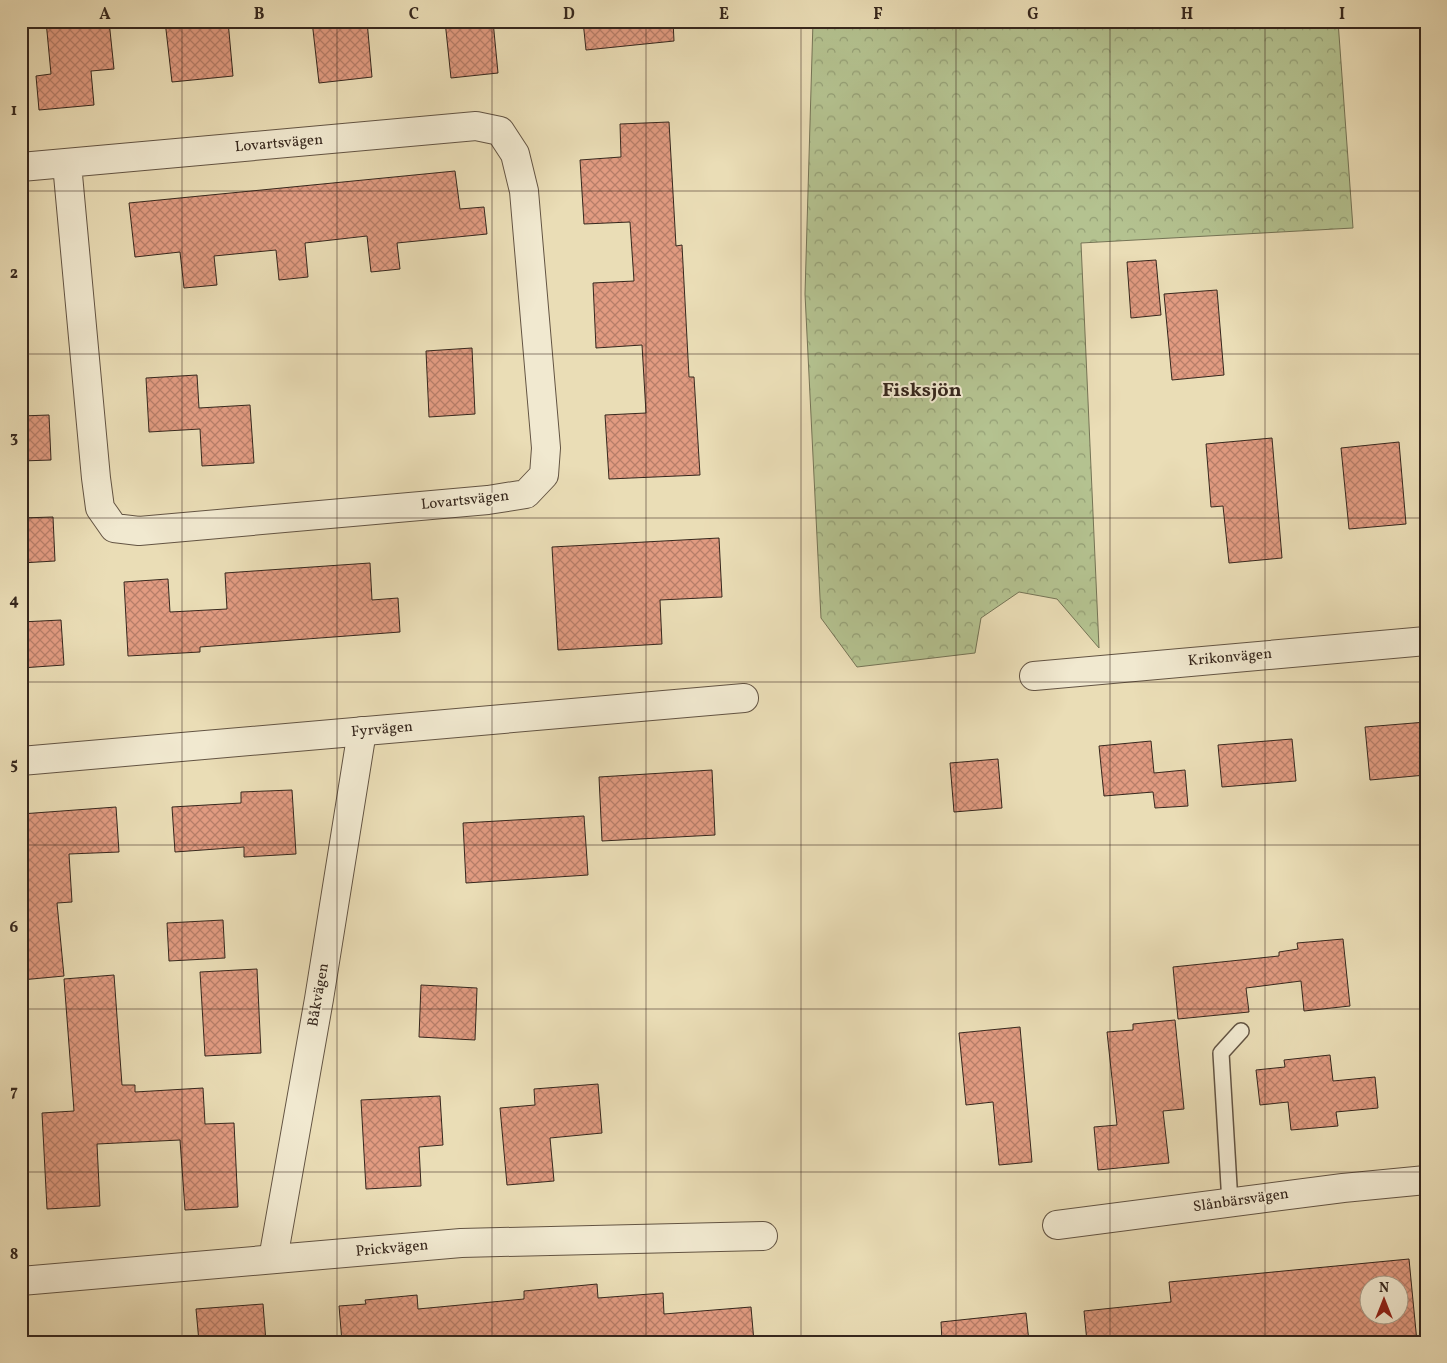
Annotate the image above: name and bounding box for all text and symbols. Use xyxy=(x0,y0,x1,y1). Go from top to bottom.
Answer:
text: A xyxy=(99,4,111,26)
text: B xyxy=(254,4,265,26)
text: C xyxy=(409,4,419,26)
text: D xyxy=(563,4,575,26)
text: E xyxy=(719,4,729,26)
text: F xyxy=(873,4,883,26)
text: G xyxy=(1027,4,1039,26)
text: H xyxy=(1181,4,1193,26)
text: I xyxy=(1339,4,1345,26)
text: 1 xyxy=(11,100,17,122)
street label: Lovartsvägen xyxy=(234,130,324,158)
text: 2 xyxy=(10,263,18,285)
district label: Fisksjön xyxy=(882,377,962,405)
text: 3 xyxy=(10,427,18,449)
street label: Lovartsvägen xyxy=(420,486,510,516)
text: 4 xyxy=(9,590,19,612)
street label: Krikonvägen xyxy=(1187,644,1273,672)
street label: Fyrvägen xyxy=(350,717,414,743)
text: 5 xyxy=(10,754,18,776)
text: 6 xyxy=(10,917,19,939)
street label: Båkvägen xyxy=(303,962,335,1028)
text: 7 xyxy=(10,1081,18,1103)
street label: Slånbärsvägen xyxy=(1192,1184,1290,1218)
street label: Prickvägen xyxy=(355,1235,429,1263)
text: 8 xyxy=(10,1244,18,1266)
north arrow xyxy=(1360,1276,1410,1326)
text: N xyxy=(1379,1279,1389,1298)

